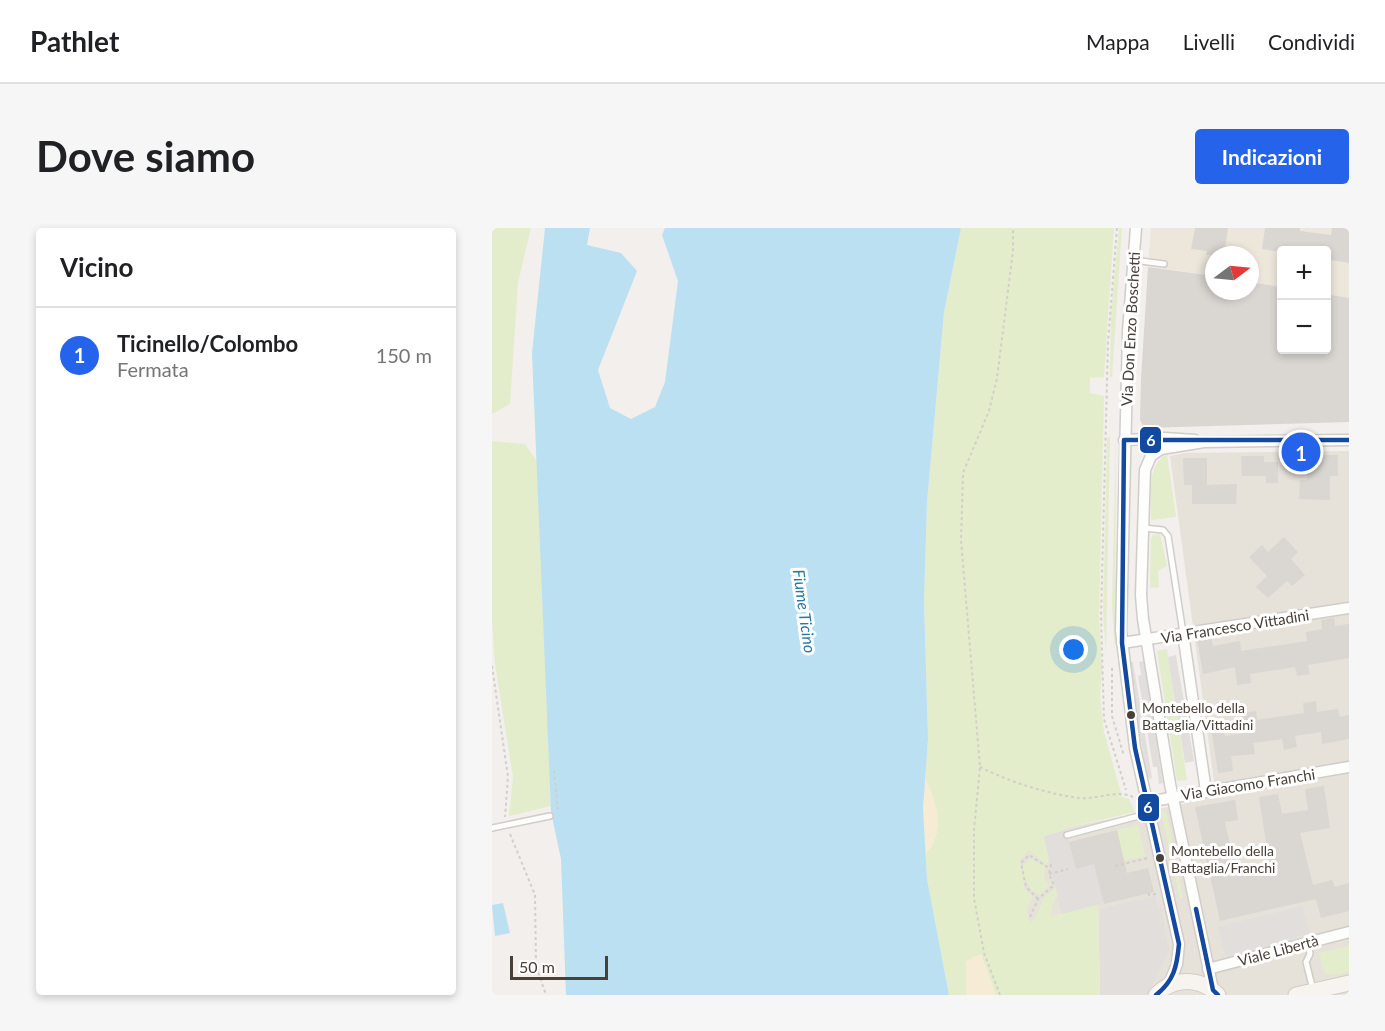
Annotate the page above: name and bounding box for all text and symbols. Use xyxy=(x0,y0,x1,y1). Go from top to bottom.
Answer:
text: Pathlet xyxy=(30,24,119,58)
text: Mappa xyxy=(1086,29,1150,54)
text: Livelli xyxy=(1183,29,1235,54)
text: Condividi xyxy=(1268,29,1355,54)
button: Indicazioni xyxy=(1195,129,1349,184)
text: Dove siamo xyxy=(36,131,255,181)
north arrow xyxy=(1205,246,1259,300)
map controls xyxy=(1277,246,1331,354)
button: + xyxy=(1277,246,1331,300)
text: Vicino xyxy=(60,251,133,283)
street label: Via Don Enzo Boschetti xyxy=(1117,251,1143,407)
button: − xyxy=(1277,300,1331,354)
text: Ticinello/Colombo xyxy=(117,330,298,357)
text: 1 xyxy=(74,343,85,367)
text: 150 m xyxy=(376,343,432,367)
text: Fermata xyxy=(117,357,189,381)
line badge: 6 xyxy=(1139,426,1162,454)
text: 6 xyxy=(1146,430,1156,449)
pin: 1 xyxy=(1282,430,1320,474)
water label: Fiume Ticino xyxy=(790,568,820,654)
street label: Via Francesco Vittadini xyxy=(1160,605,1310,647)
your location xyxy=(1059,635,1088,664)
place label: Montebello della Battaglia/Vittadini xyxy=(1142,699,1253,733)
marker: Montebello della Battaglia/Vittadini xyxy=(1125,709,1137,721)
street label: Via Giacomo Franchi xyxy=(1180,765,1316,803)
line badge: 6 xyxy=(1137,793,1160,822)
text: 6 xyxy=(1143,797,1153,816)
place label: Montebello della Battaglia/Franchi xyxy=(1171,842,1275,876)
marker: Montebello della Battaglia/Franchi xyxy=(1154,852,1166,864)
street label: Viale Libertà xyxy=(1236,931,1320,969)
scale bar xyxy=(510,953,608,980)
text: 50 m xyxy=(519,957,555,976)

